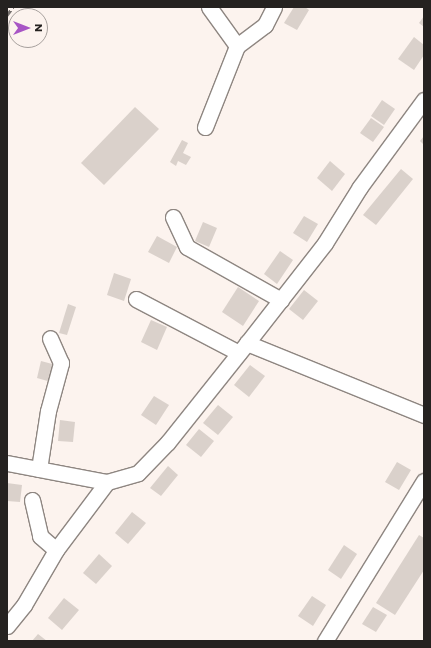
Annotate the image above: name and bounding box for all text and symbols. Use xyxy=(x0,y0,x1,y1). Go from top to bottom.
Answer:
north arrow xyxy=(8,8,48,48)
text: N xyxy=(31,24,47,32)

